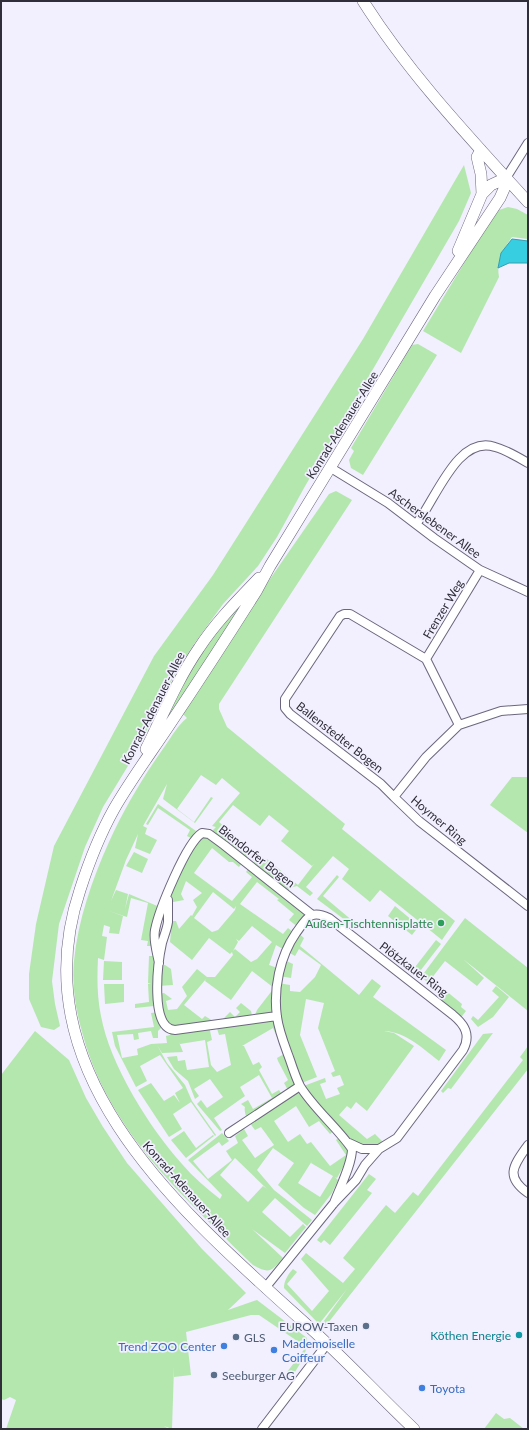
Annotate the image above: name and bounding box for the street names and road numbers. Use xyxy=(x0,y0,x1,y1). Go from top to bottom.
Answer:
street label: Konrad-Adenauer-Allee xyxy=(303,368,381,482)
street label: Ascherslebener Allee xyxy=(386,485,484,561)
street label: Frenzer Weg xyxy=(419,577,467,641)
street label: Konrad-Adenauer-Allee xyxy=(118,649,188,767)
street label: Ballenstedter Bogen xyxy=(294,698,386,776)
street label: Hoymer Ring xyxy=(408,792,470,848)
street label: Biendorfer Bogen xyxy=(216,822,298,890)
street label: Plötzkauer Ring xyxy=(377,938,451,1000)
street label: Konrad-Adenauer-Allee xyxy=(140,1138,234,1240)

